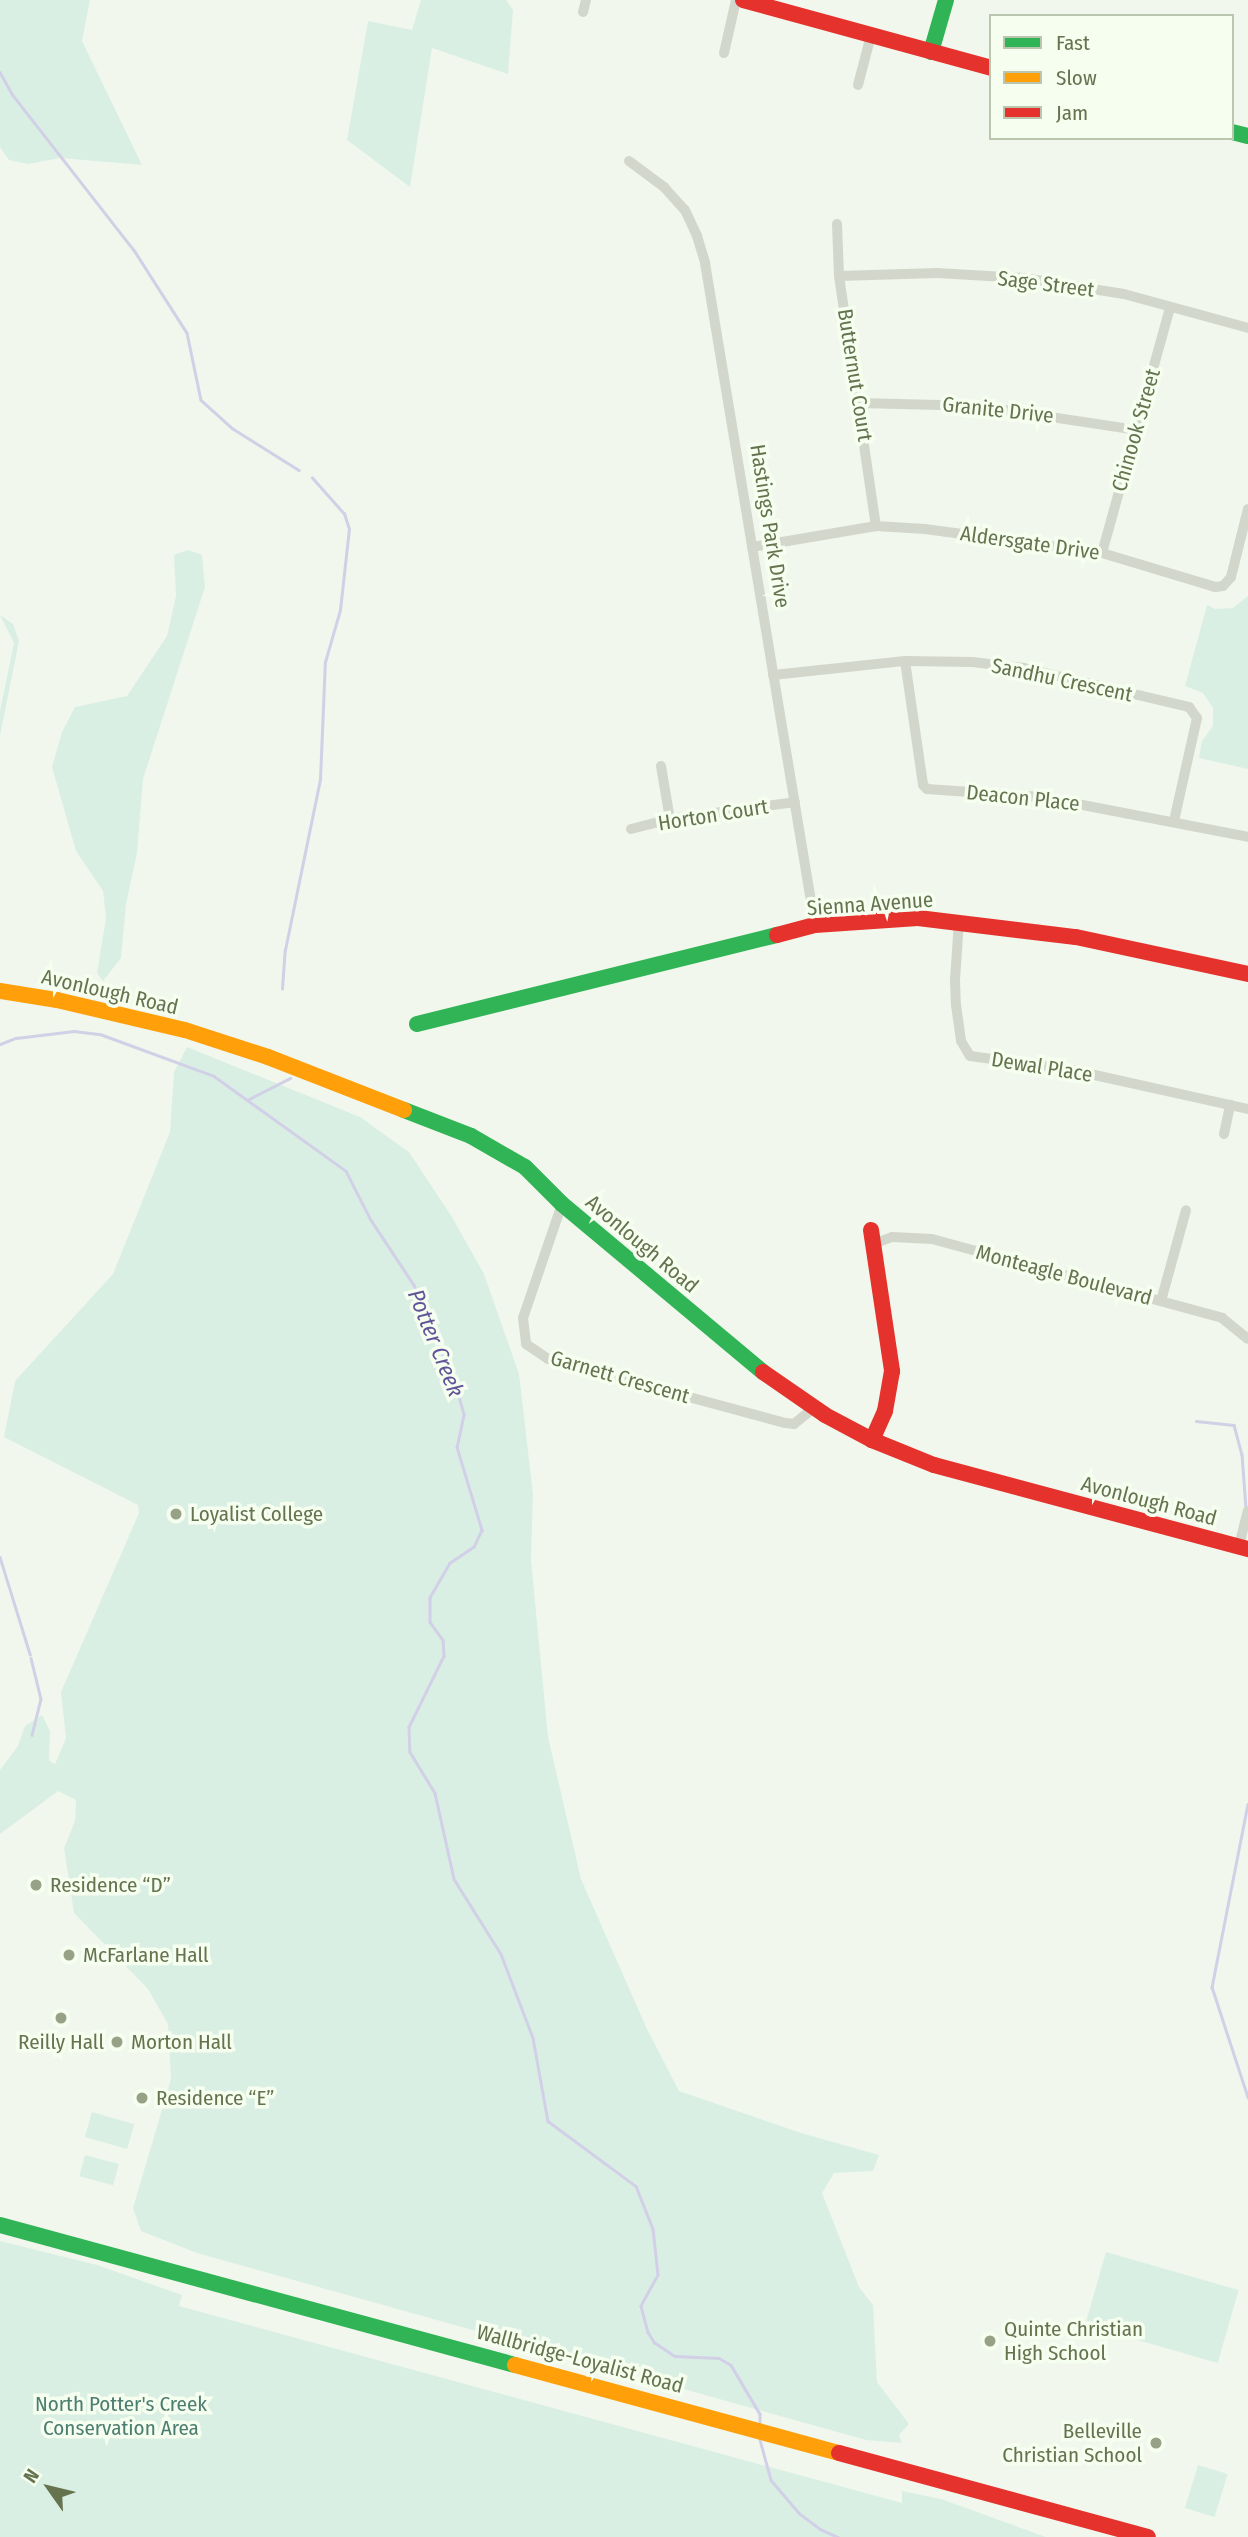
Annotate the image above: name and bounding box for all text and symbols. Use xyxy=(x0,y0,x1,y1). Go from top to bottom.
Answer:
legend xyxy=(989,14,1234,140)
text: Fast xyxy=(1056,30,1090,56)
text: Slow xyxy=(1056,65,1097,91)
text: Jam xyxy=(1056,100,1088,126)
street label: Sage Street xyxy=(996,266,1096,302)
street label: Butternut Court xyxy=(832,307,878,443)
street label: Chinook Street xyxy=(1106,366,1166,494)
street label: Granite Drive xyxy=(941,392,1055,428)
street label: Hastings Park Drive xyxy=(745,442,795,610)
street label: Aldersgate Drive xyxy=(959,521,1101,565)
street label: Sandhu Crescent xyxy=(989,653,1135,707)
street label: Deacon Place xyxy=(965,780,1081,816)
street label: Horton Court xyxy=(656,794,770,836)
street label: Sienna Avenue xyxy=(806,887,934,921)
street label: Avonlough Road xyxy=(39,964,181,1020)
street label: Dewal Place xyxy=(990,1047,1094,1087)
street label: Avonlough Road xyxy=(581,1190,703,1298)
street label: Monteagle Boulevard xyxy=(973,1239,1155,1311)
water label: Potter Creek xyxy=(402,1285,470,1401)
street label: Garnett Crescent xyxy=(548,1345,692,1409)
street label: Avonlough Road xyxy=(1078,1471,1220,1531)
place label: Loyalist College xyxy=(190,1501,323,1527)
marker: Loyalist College xyxy=(168,1506,184,1522)
place label: Residence “D” xyxy=(50,1872,171,1898)
marker: Residence “D” xyxy=(28,1877,44,1893)
place label: McFarlane Hall xyxy=(83,1942,208,1968)
marker: McFarlane Hall xyxy=(61,1947,77,1963)
marker: Reilly Hall xyxy=(53,2010,69,2026)
place label: Reilly Hall xyxy=(18,2029,104,2055)
place label: Morton Hall xyxy=(131,2029,232,2055)
marker: Morton Hall xyxy=(109,2034,125,2050)
place label: Residence “E” xyxy=(156,2085,274,2111)
marker: Residence “E” xyxy=(134,2090,150,2106)
place label: Quinte Christian High School xyxy=(1004,2316,1143,2366)
street label: Wallbridge-Loyalist Road xyxy=(474,2319,686,2399)
marker: Quinte Christian High School xyxy=(982,2333,998,2349)
park label: North Potter's Creek Conservation Area xyxy=(35,2391,207,2441)
place label: Belleville Christian School xyxy=(1002,2418,1142,2468)
marker: Belleville Christian School xyxy=(1148,2435,1164,2451)
north arrow xyxy=(14,2453,84,2523)
text: N xyxy=(18,2465,44,2487)

